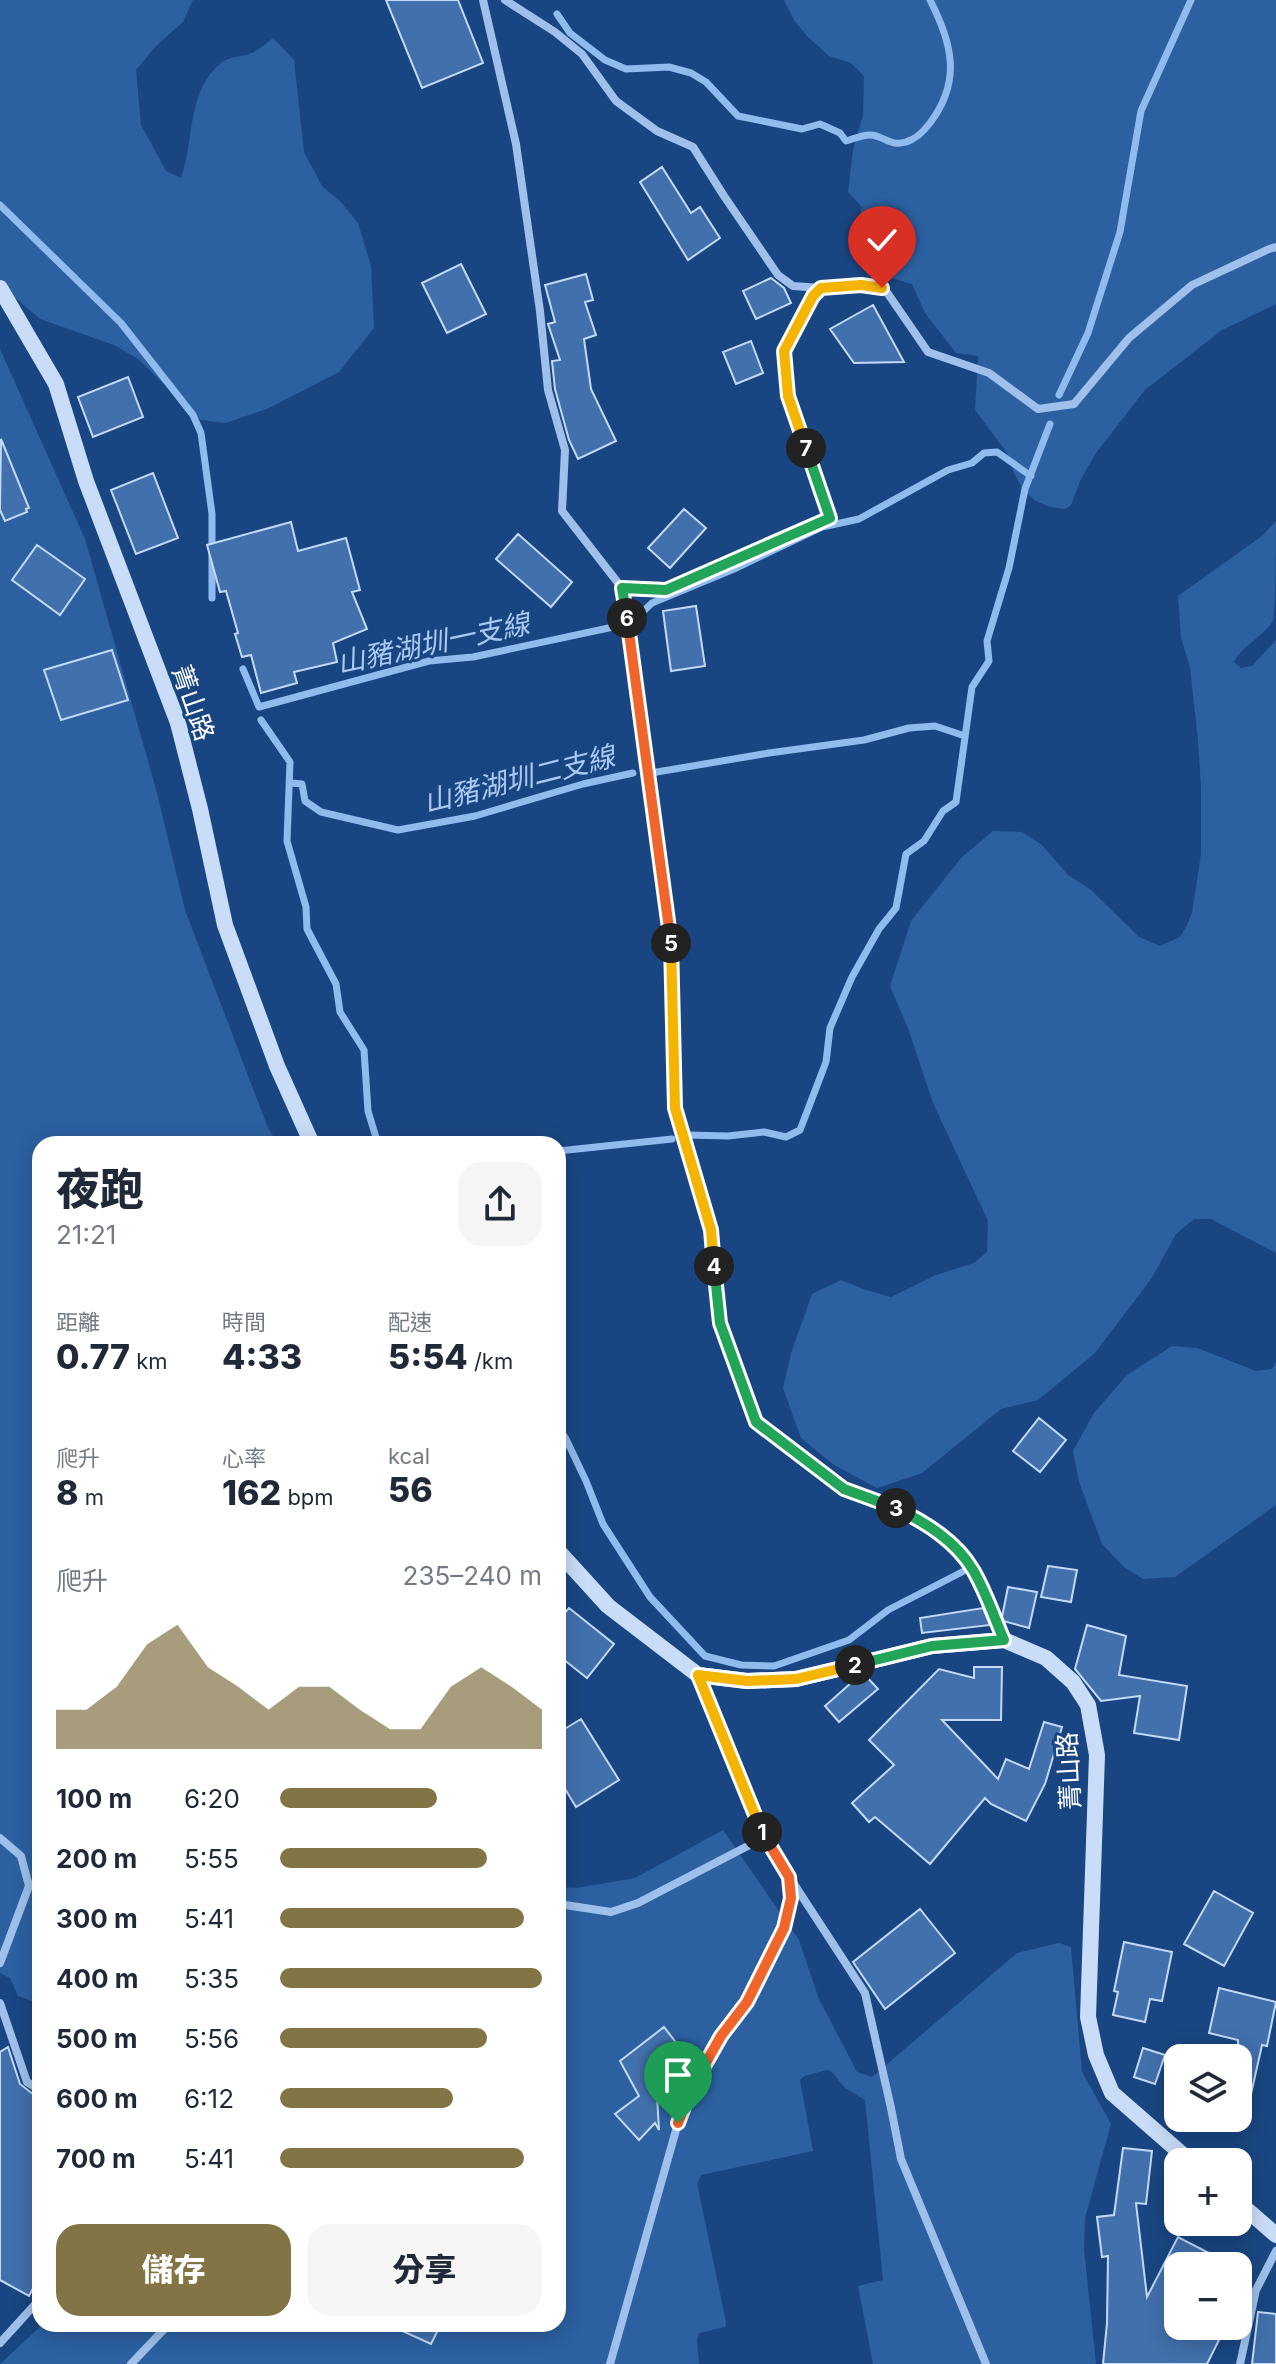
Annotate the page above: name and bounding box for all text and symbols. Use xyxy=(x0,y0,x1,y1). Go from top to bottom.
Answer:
pin xyxy=(848,206,916,288)
icon: check xyxy=(860,218,904,262)
pin: 7 xyxy=(786,428,826,468)
text: 7 xyxy=(800,435,812,461)
pin: 6 xyxy=(607,598,647,638)
water label: 山豬湖圳一支線 xyxy=(334,605,535,680)
text: 6 xyxy=(620,605,634,631)
street label: 菁山路 xyxy=(166,661,221,745)
water label: 山豬湖圳二支線 xyxy=(420,738,621,819)
pin: 5 xyxy=(651,923,691,963)
text: 5 xyxy=(664,930,678,956)
text: 夜跑 xyxy=(56,1162,144,1216)
button: share xyxy=(458,1162,542,1246)
text: 21:21 xyxy=(56,1219,116,1250)
pin: 4 xyxy=(694,1246,734,1286)
text: 4 xyxy=(707,1253,721,1279)
text: 距離 xyxy=(56,1309,100,1335)
text: 時間 xyxy=(222,1309,266,1335)
text: 配速 xyxy=(388,1309,432,1335)
text: 0.77 xyxy=(56,1336,130,1377)
text: 4:33 xyxy=(222,1336,302,1377)
text: 5:54 xyxy=(388,1336,468,1377)
text: km xyxy=(130,1348,168,1374)
text: /km xyxy=(468,1348,513,1374)
text: kcal xyxy=(388,1443,430,1469)
text: 爬升 xyxy=(56,1445,100,1471)
text: 心率 xyxy=(222,1445,266,1471)
text: 56 xyxy=(388,1469,433,1510)
text: 8 xyxy=(56,1472,79,1513)
text: 162 xyxy=(222,1472,281,1513)
text: m xyxy=(79,1484,104,1510)
text: bpm xyxy=(281,1484,334,1510)
pin: 3 xyxy=(876,1488,916,1528)
text: 3 xyxy=(889,1495,903,1521)
text: 235–240 m xyxy=(403,1560,542,1591)
text: 爬升 xyxy=(56,1565,108,1596)
pin: 2 xyxy=(835,1645,875,1685)
text: 2 xyxy=(848,1652,862,1678)
street label: 菁山路 xyxy=(1051,1731,1086,1811)
text: 100 m xyxy=(56,1783,132,1814)
text: 6:20 xyxy=(184,1783,240,1814)
pin: 1 xyxy=(742,1812,782,1852)
text: 1 xyxy=(757,1819,767,1845)
text: 200 m xyxy=(56,1843,137,1874)
text: 5:55 xyxy=(184,1843,239,1874)
text: 300 m xyxy=(56,1903,138,1934)
text: 5:41 xyxy=(184,1903,234,1934)
text: 400 m xyxy=(56,1963,139,1994)
text: 5:35 xyxy=(184,1963,239,1994)
text: 500 m xyxy=(56,2023,138,2054)
text: 5:56 xyxy=(184,2023,239,2054)
pin xyxy=(644,2041,712,2123)
map controls xyxy=(1164,2044,1252,2340)
button: layers xyxy=(1164,2044,1252,2132)
icon: arrive xyxy=(656,2053,700,2097)
text: 600 m xyxy=(56,2083,138,2114)
text: 6:12 xyxy=(184,2083,234,2114)
text: 700 m xyxy=(56,2143,136,2174)
text: 5:41 xyxy=(184,2143,234,2174)
button: + xyxy=(1164,2148,1252,2236)
button: 儲存 xyxy=(56,2224,291,2316)
button: 分享 xyxy=(307,2224,542,2316)
button: − xyxy=(1164,2252,1252,2340)

